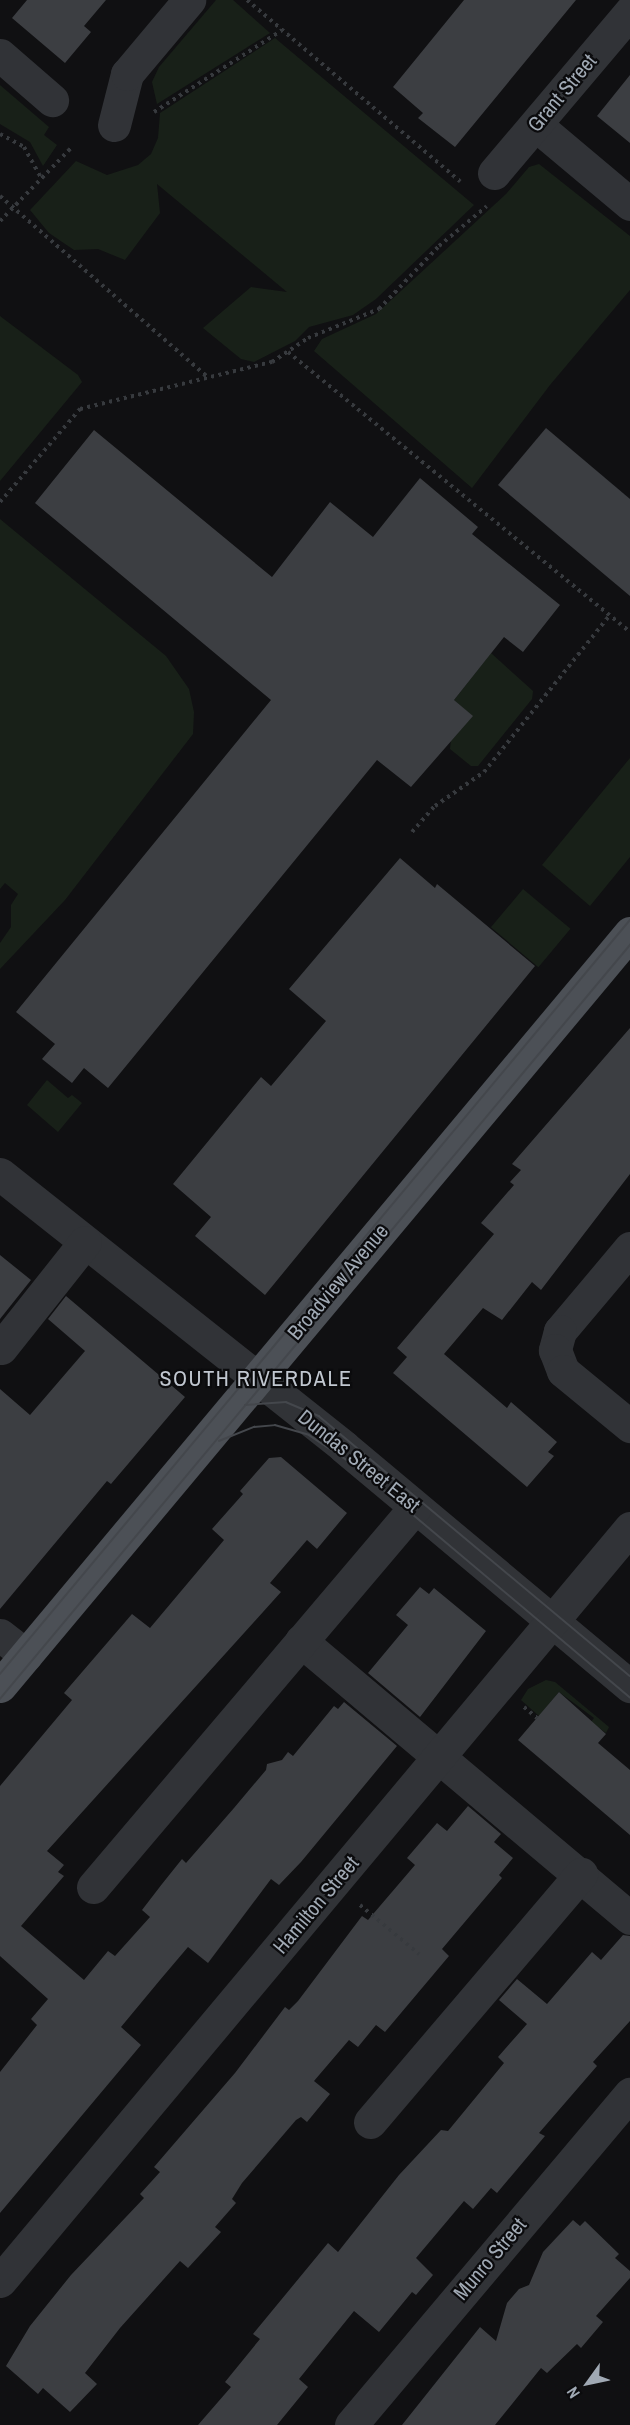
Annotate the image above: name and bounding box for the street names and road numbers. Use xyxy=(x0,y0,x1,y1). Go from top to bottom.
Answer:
street label: Grant Street xyxy=(522,49,602,137)
street label: Broadview Avenue xyxy=(282,1219,394,1345)
street label: Dundas Street East xyxy=(293,1404,425,1518)
street label: Hamilton Street xyxy=(268,1851,364,1959)
street label: Munro Street xyxy=(448,2213,532,2305)

